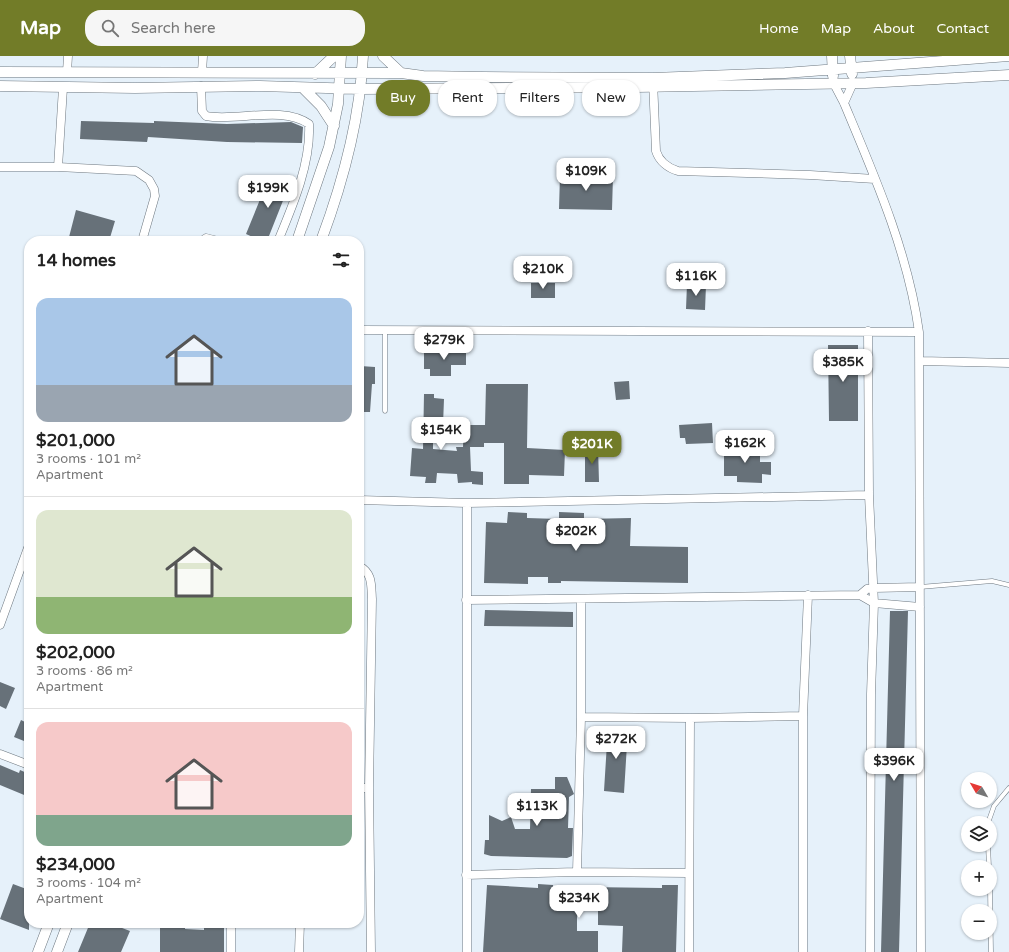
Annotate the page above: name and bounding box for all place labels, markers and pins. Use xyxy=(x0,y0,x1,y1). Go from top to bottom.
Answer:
pin: $109K xyxy=(558,158,614,192)
pin: $199K xyxy=(240,175,296,209)
pin: $210K xyxy=(515,256,571,290)
pin: $116K xyxy=(668,263,724,297)
pin: $279K xyxy=(416,327,472,361)
pin: $385K xyxy=(815,349,871,383)
pin: $154K xyxy=(413,417,469,451)
pin: $162K xyxy=(717,430,773,464)
pin: $201K xyxy=(564,431,620,465)
pin: $202K xyxy=(548,518,604,552)
pin: $272K xyxy=(588,726,644,760)
pin: $396K xyxy=(866,748,922,782)
pin: $113K xyxy=(509,793,565,827)
pin: $234K xyxy=(551,885,607,919)

